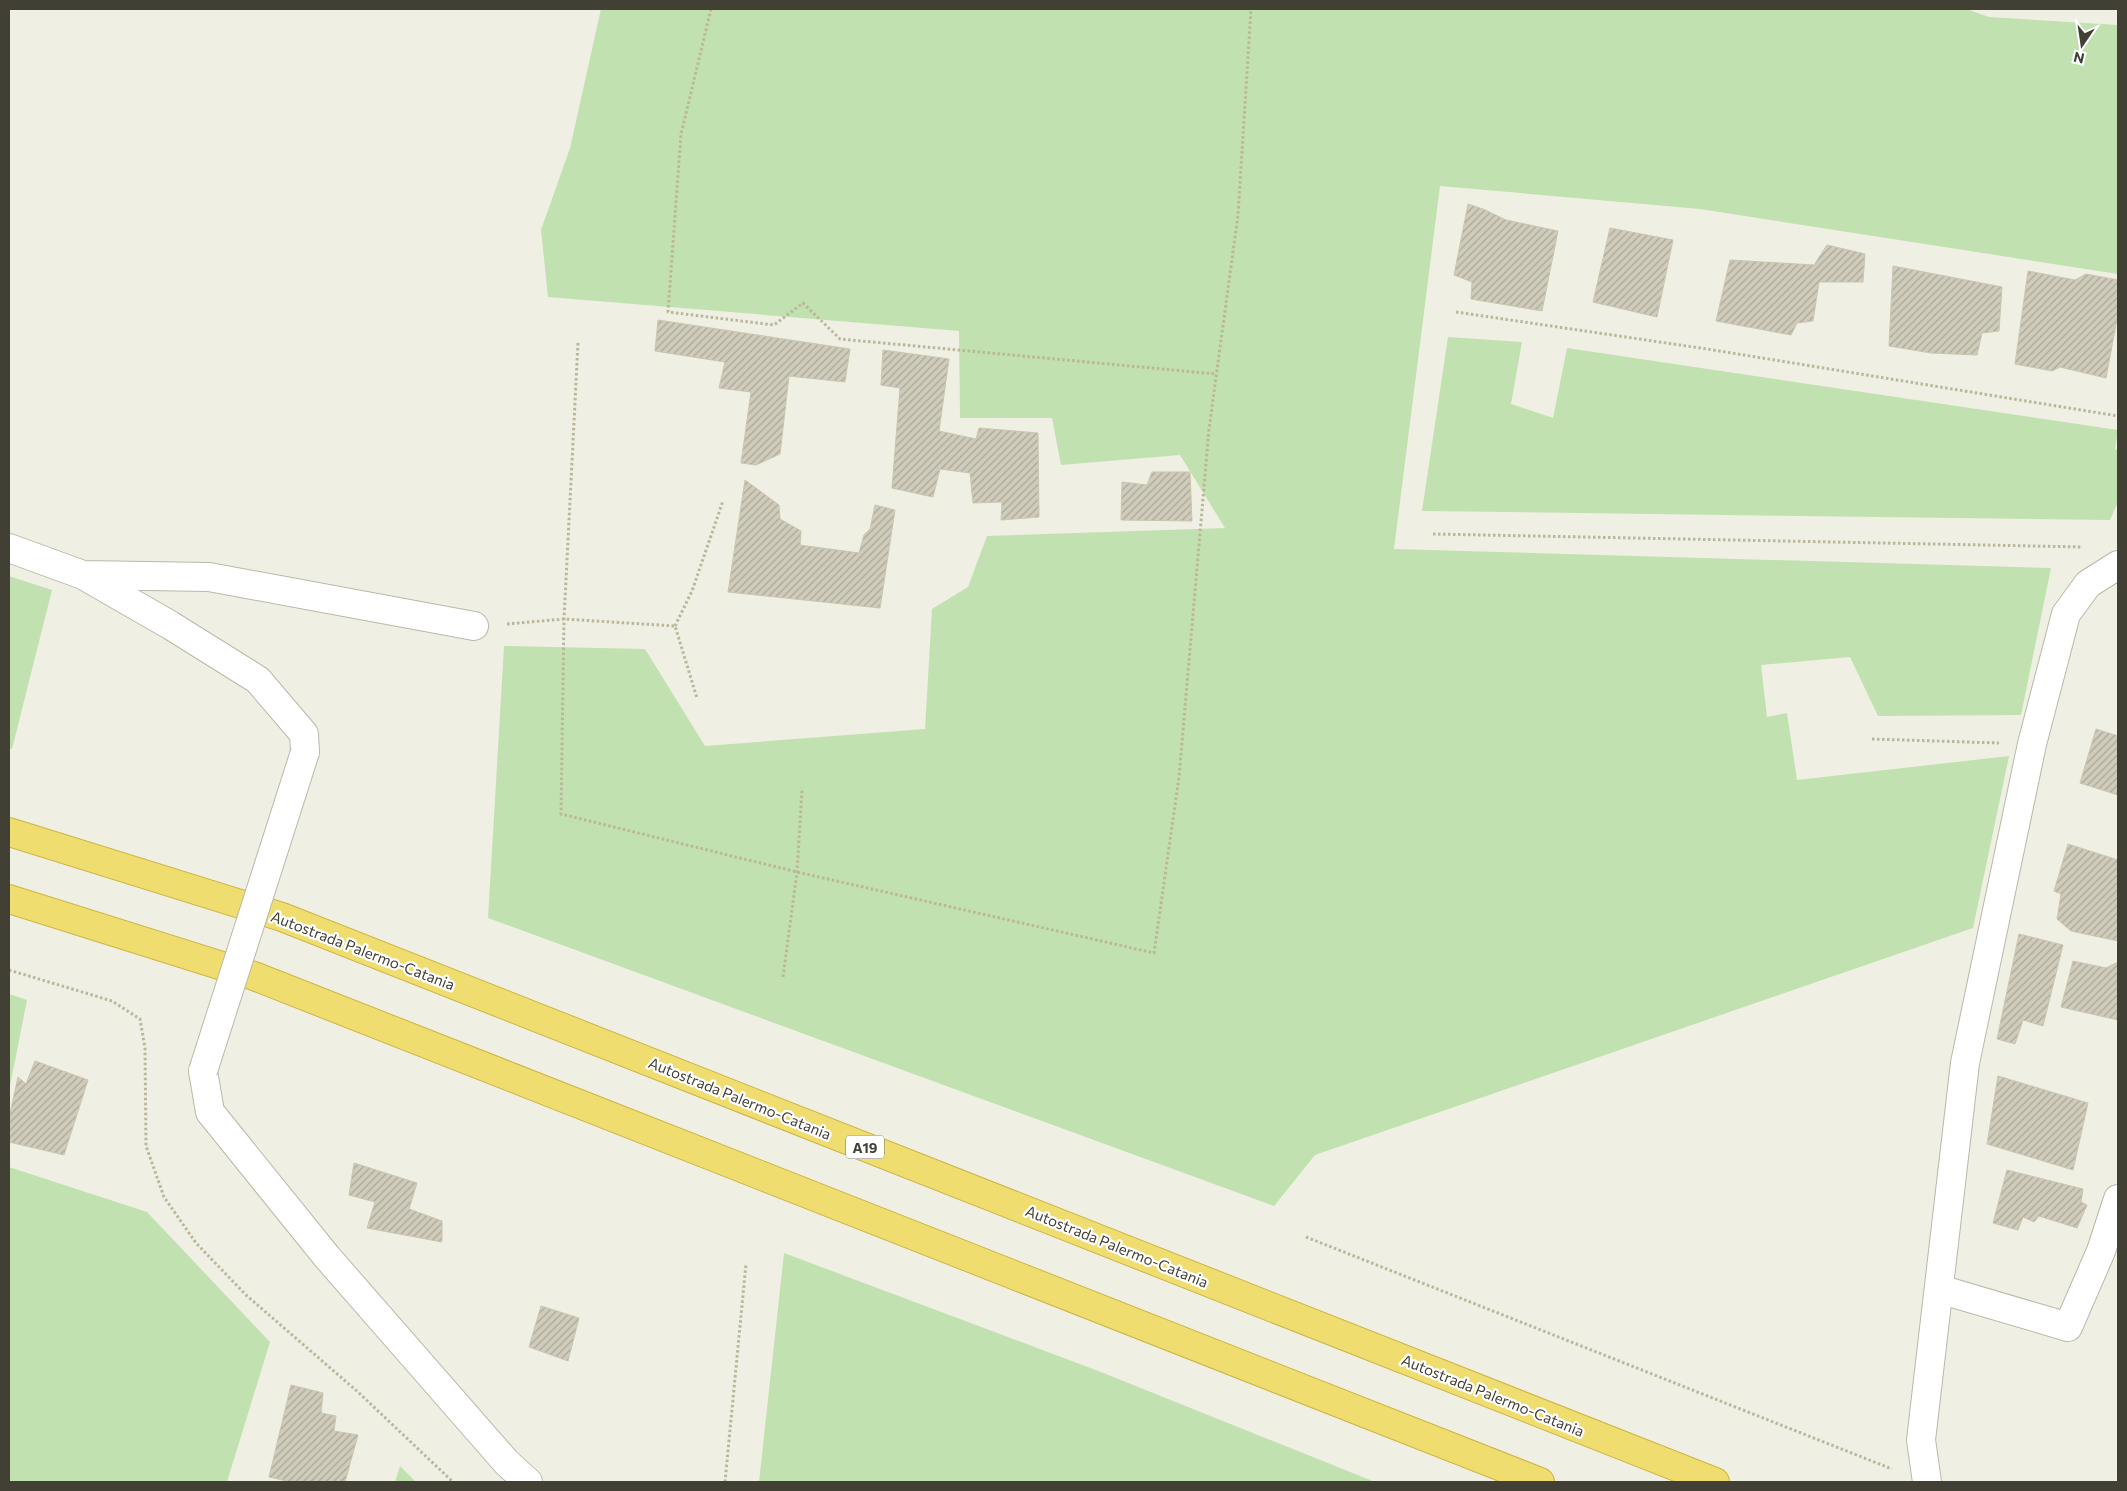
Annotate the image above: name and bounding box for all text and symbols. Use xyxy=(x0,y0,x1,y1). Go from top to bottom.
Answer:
north arrow xyxy=(2057,20,2107,70)
text: N xyxy=(2072,49,2086,68)
street label: Autostrada Palermo-Catania xyxy=(269,907,457,993)
street label: Autostrada Palermo-Catania xyxy=(646,1053,834,1143)
road number: A19 xyxy=(846,1136,884,1158)
street label: Autostrada Palermo-Catania xyxy=(1023,1201,1211,1291)
street label: Autostrada Palermo-Catania xyxy=(1399,1350,1587,1440)

